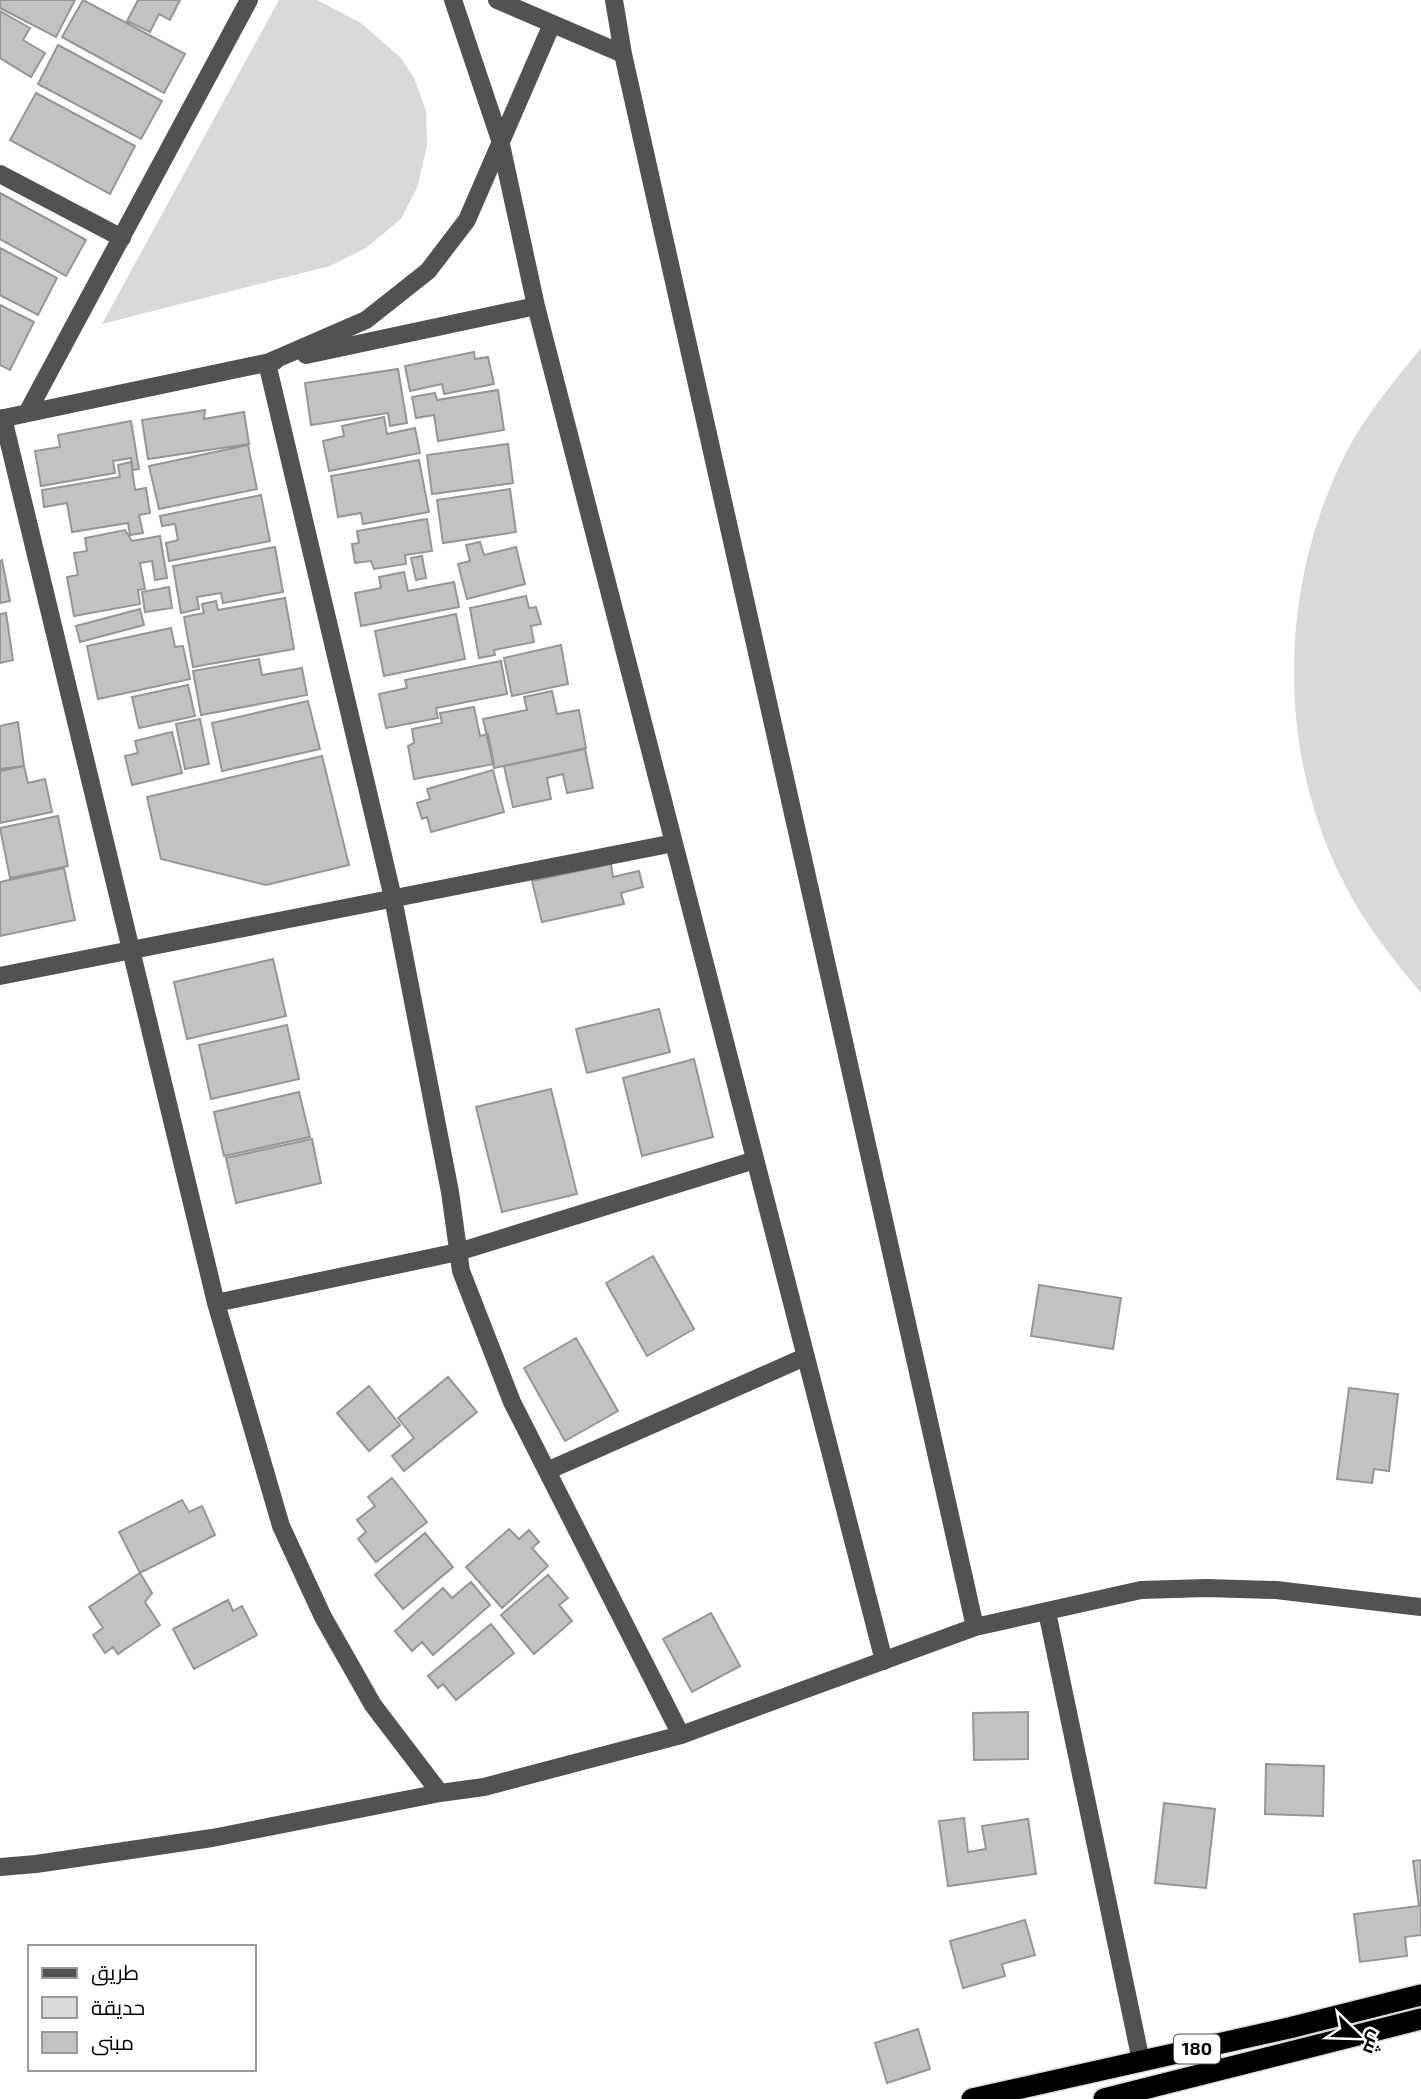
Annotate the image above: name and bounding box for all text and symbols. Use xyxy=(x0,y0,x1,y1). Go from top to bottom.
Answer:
legend xyxy=(28,1945,256,2071)
text: طريق xyxy=(91,1959,139,1986)
text: حديقة xyxy=(91,1994,145,2019)
north arrow xyxy=(1323,2001,1393,2071)
text: ش xyxy=(1358,2027,1389,2059)
text: مبنى xyxy=(91,2029,134,2056)
road number: 180 xyxy=(1174,2035,1220,2064)

